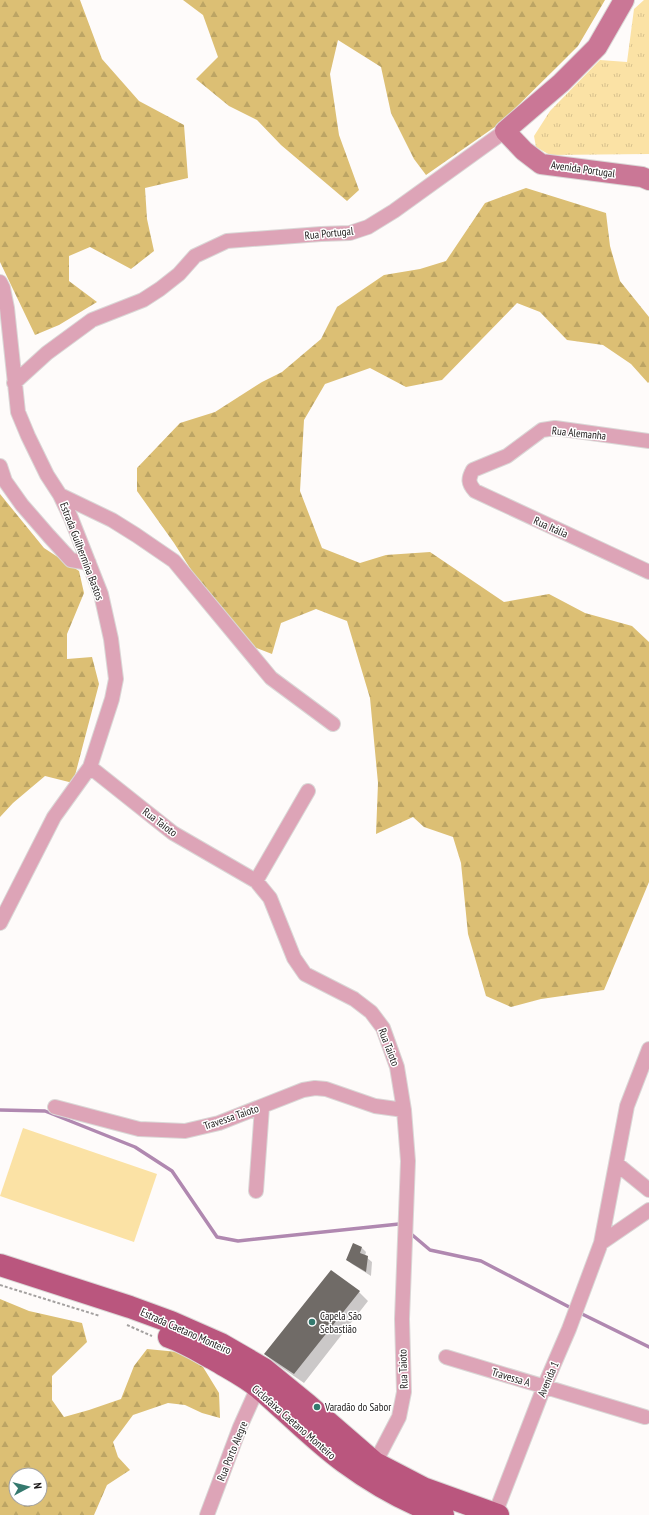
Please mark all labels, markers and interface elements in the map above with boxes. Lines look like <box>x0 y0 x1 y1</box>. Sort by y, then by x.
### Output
street label: Avenida Portugal <box>550 158 616 180</box>
street label: Rua Portugal <box>304 223 355 243</box>
street label: Rua Alemanha <box>551 423 607 443</box>
street label: Estrada Guilhermina Bastos <box>57 500 107 602</box>
street label: Rua Itália <box>532 513 570 541</box>
street label: Rua Taioto <box>140 804 180 840</box>
street label: Rua Taioto <box>375 1026 403 1068</box>
street label: Travessa Taioto <box>202 1101 261 1133</box>
street label: Estrada Caetano Monteiro <box>138 1305 234 1357</box>
place label: Capela São Sebastião <box>320 1309 362 1336</box>
marker: Capela São Sebastião <box>307 1317 317 1327</box>
street label: Rua Taioto <box>395 1349 411 1389</box>
street label: Avenida 1 <box>534 1359 562 1399</box>
street label: Travessa A <box>490 1365 533 1390</box>
street label: Ciclofaixa Caetano Monteiro <box>249 1382 339 1462</box>
place label: Varadão do Sabor <box>324 1400 391 1414</box>
marker: Varadão do Sabor <box>312 1402 322 1412</box>
street label: Rua Porto Alegre <box>214 1418 251 1483</box>
north arrow <box>8 1467 48 1507</box>
text: N <box>31 1482 45 1490</box>

